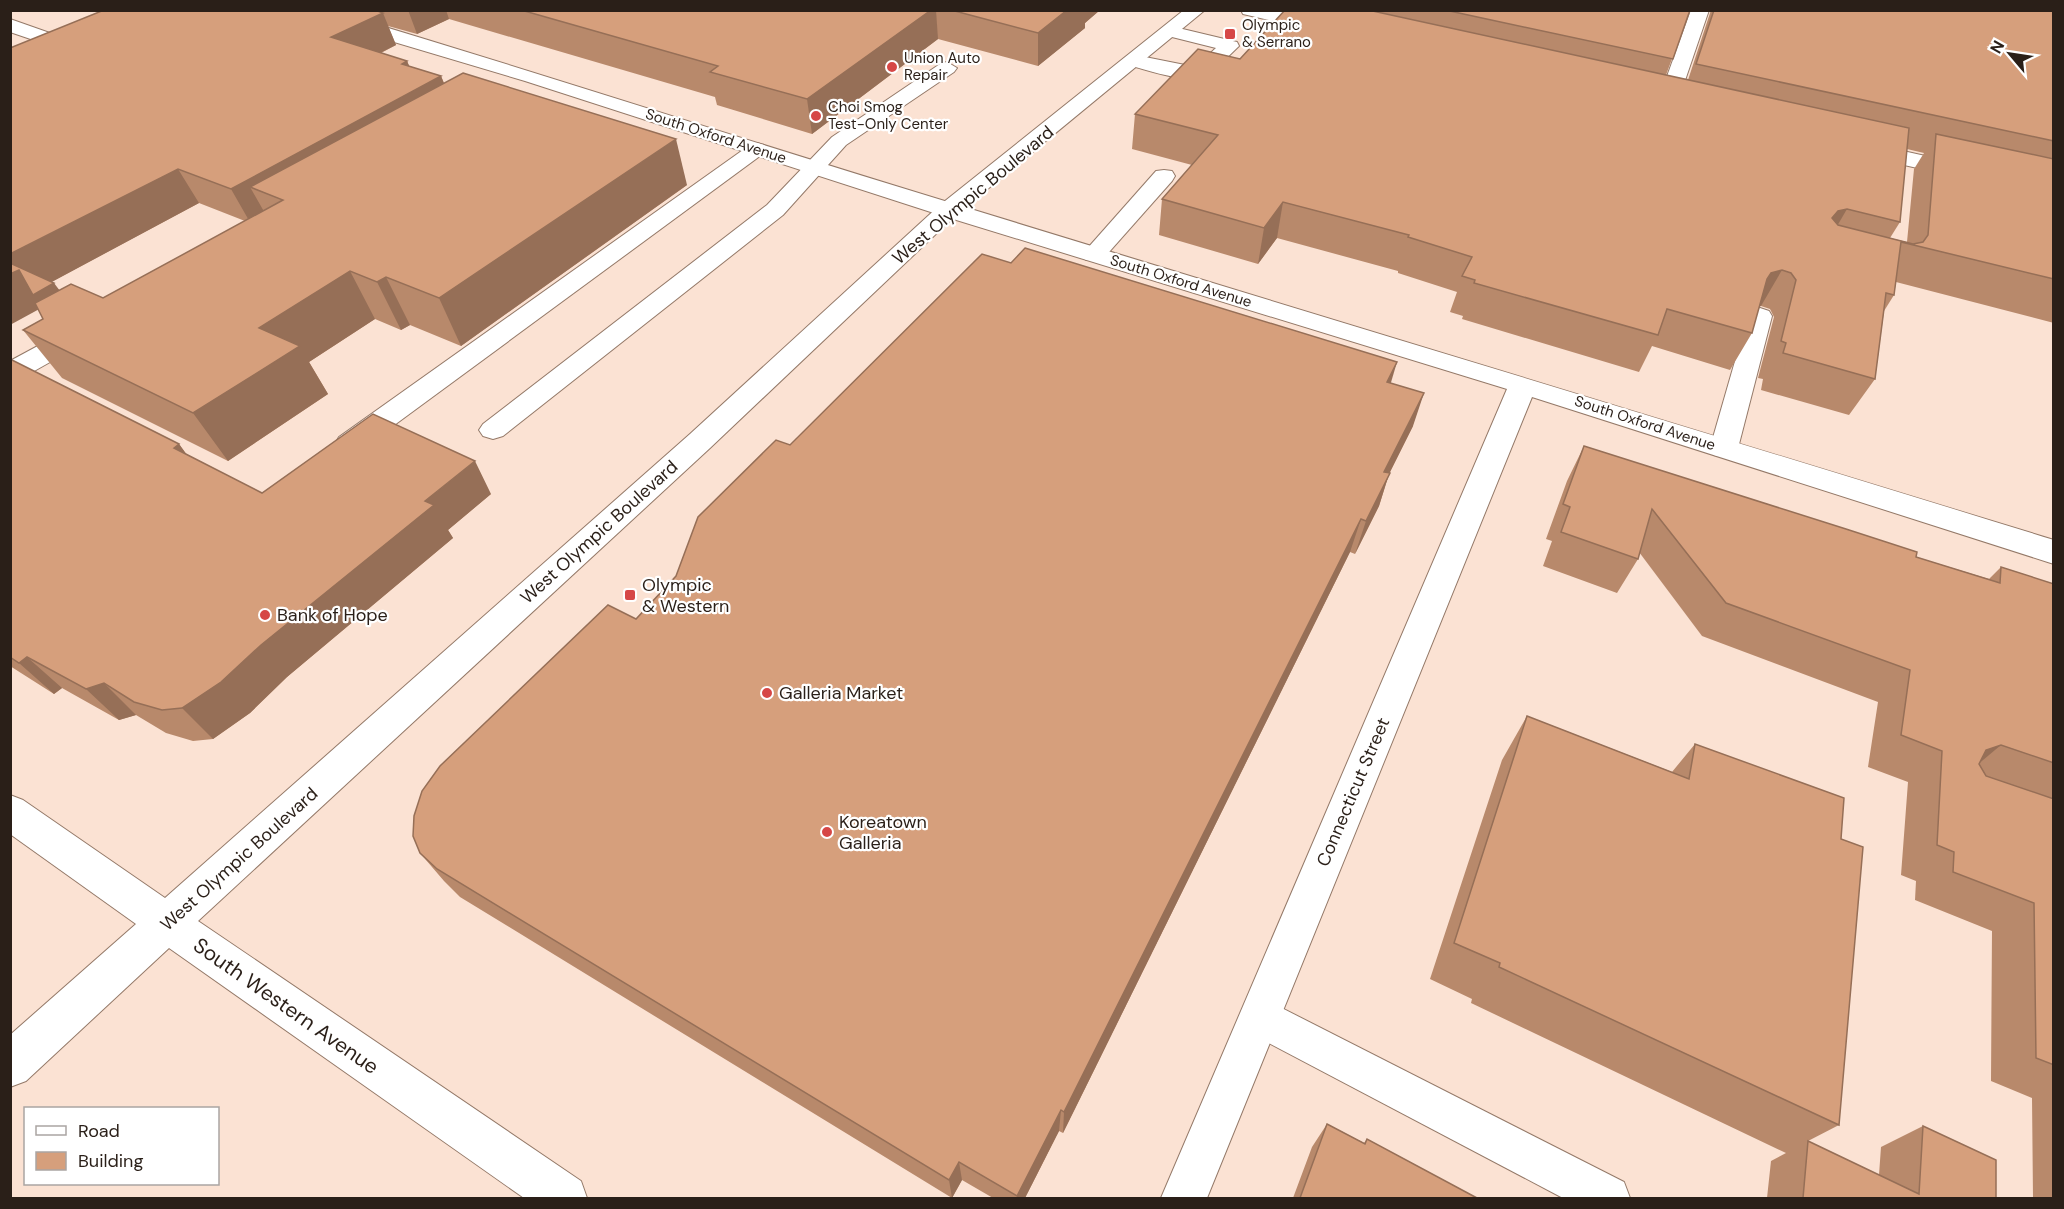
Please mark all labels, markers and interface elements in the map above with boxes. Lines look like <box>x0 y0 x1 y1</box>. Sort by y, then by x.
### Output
place label: Olympic & Serrano <box>1242 15 1311 52</box>
north arrow <box>1980 24 2040 84</box>
marker: Olympic & Serrano <box>1223 27 1237 41</box>
text: N <box>1985 37 2009 57</box>
place label: Union Auto Repair <box>904 48 981 85</box>
marker: Union Auto Repair <box>885 60 899 74</box>
place label: Choi Smog Test-Only Center <box>828 97 949 134</box>
street label: South Oxford Avenue <box>643 104 789 168</box>
marker: Choi Smog Test-Only Center <box>809 109 823 123</box>
street label: West Olympic Boulevard <box>887 120 1059 270</box>
street label: South Oxford Avenue <box>1108 250 1254 312</box>
street label: South Oxford Avenue <box>1572 391 1718 455</box>
street label: West Olympic Boulevard <box>515 455 683 609</box>
place label: Olympic & Western <box>642 573 729 618</box>
marker: Olympic & Western <box>623 588 637 602</box>
place label: Bank of Hope <box>277 603 388 627</box>
marker: Bank of Hope <box>258 608 272 622</box>
place label: Galleria Market <box>779 681 903 705</box>
marker: Galleria Market <box>760 686 774 700</box>
street label: Connecticut Street <box>1311 714 1395 870</box>
street label: West Olympic Boulevard <box>155 782 323 936</box>
place label: Koreatown Galleria <box>839 810 927 855</box>
marker: Koreatown Galleria <box>820 825 834 839</box>
street label: South Western Avenue <box>188 931 384 1081</box>
legend <box>24 1107 219 1185</box>
text: Road <box>78 1119 120 1143</box>
text: Building <box>78 1149 143 1173</box>

